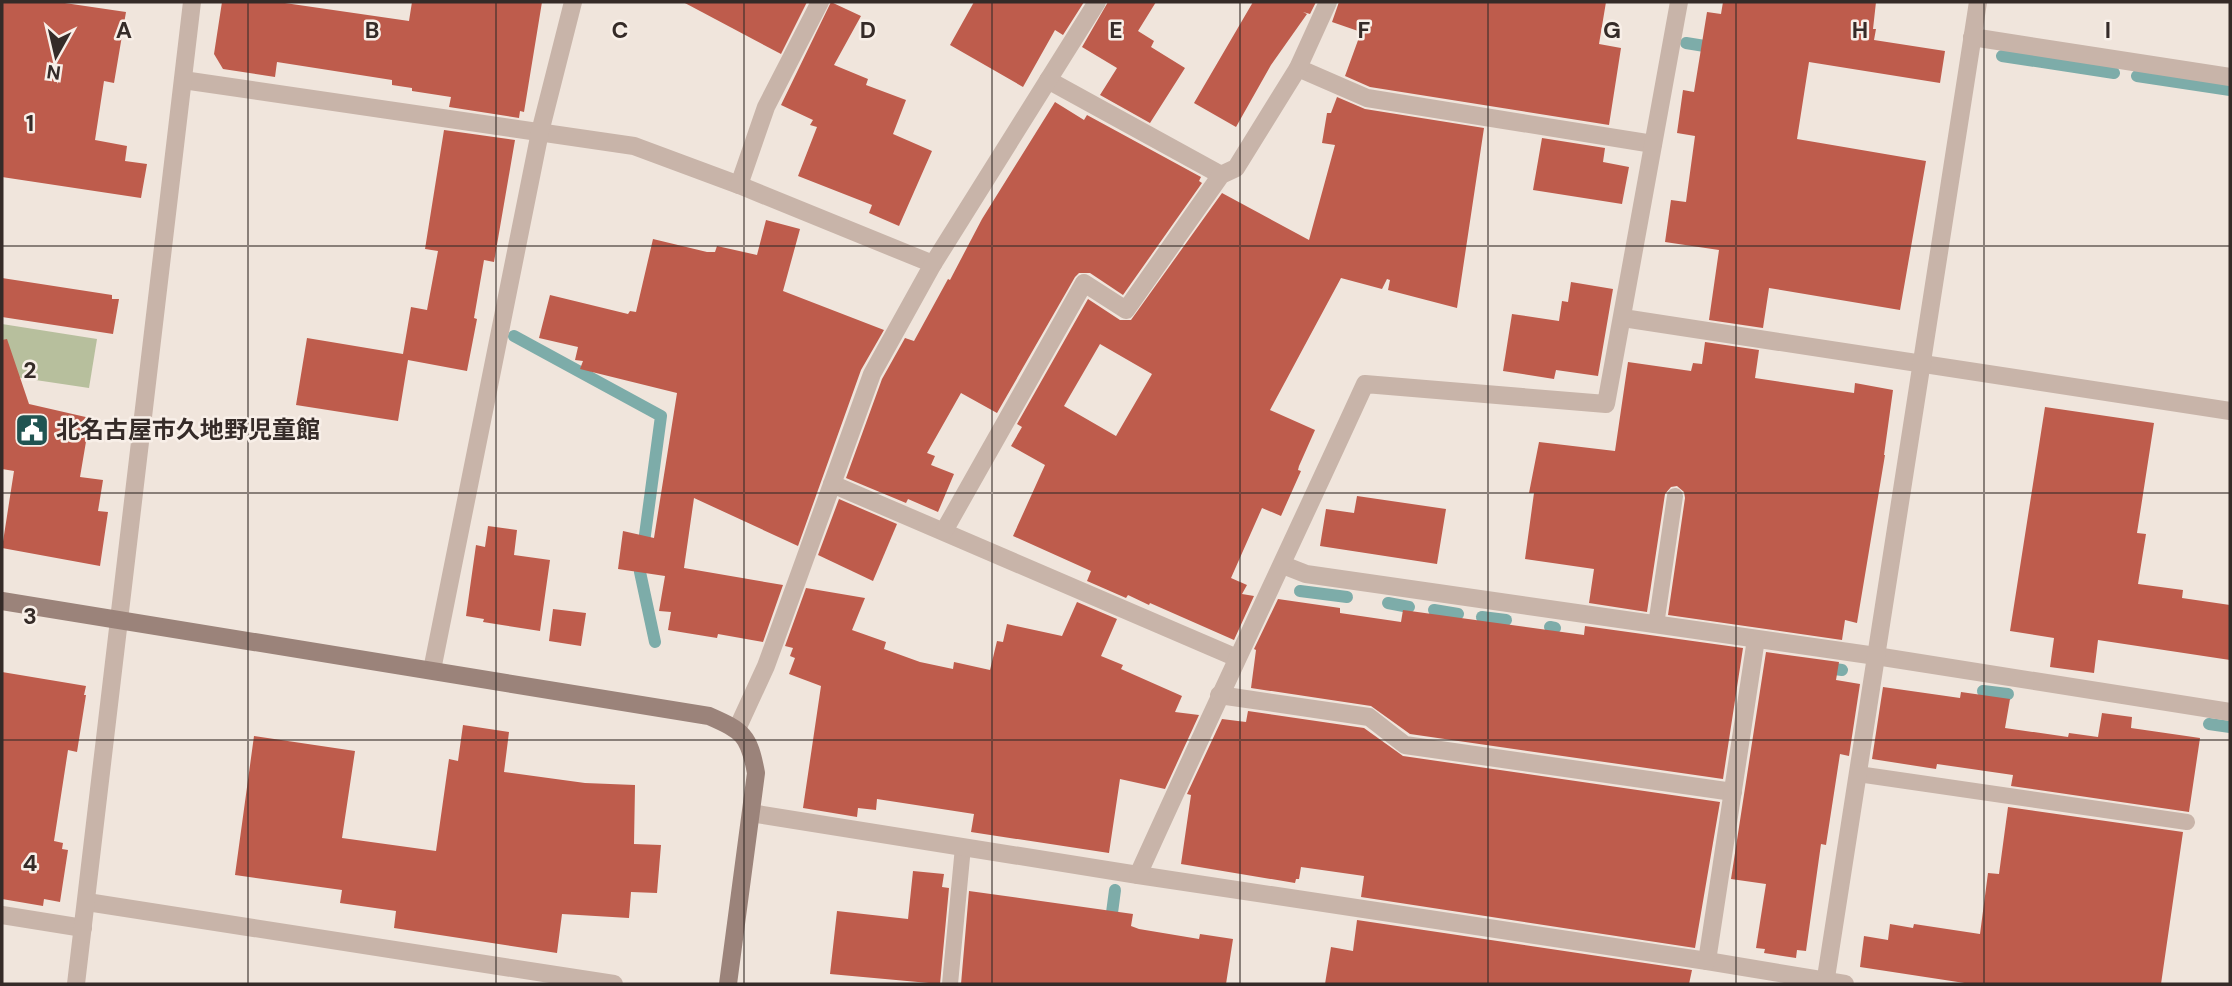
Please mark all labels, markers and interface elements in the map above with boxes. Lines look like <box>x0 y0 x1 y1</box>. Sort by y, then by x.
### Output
text: A <box>116 15 132 45</box>
text: B <box>365 15 379 45</box>
text: C <box>612 15 628 45</box>
text: D <box>860 15 876 45</box>
text: E <box>1109 15 1123 45</box>
text: F <box>1358 15 1371 45</box>
text: G <box>1603 15 1621 45</box>
text: H <box>1852 15 1868 45</box>
text: I <box>2105 15 2111 45</box>
north arrow <box>21 21 91 91</box>
text: N <box>45 59 62 86</box>
text: 1 <box>26 108 34 138</box>
text: 2 <box>23 355 37 385</box>
public building icon: 北名古屋市久地野児童館 <box>13 411 51 449</box>
place label: 北名古屋市久地野児童館 <box>56 414 320 445</box>
text: 3 <box>23 601 37 631</box>
text: 4 <box>23 848 38 878</box>

